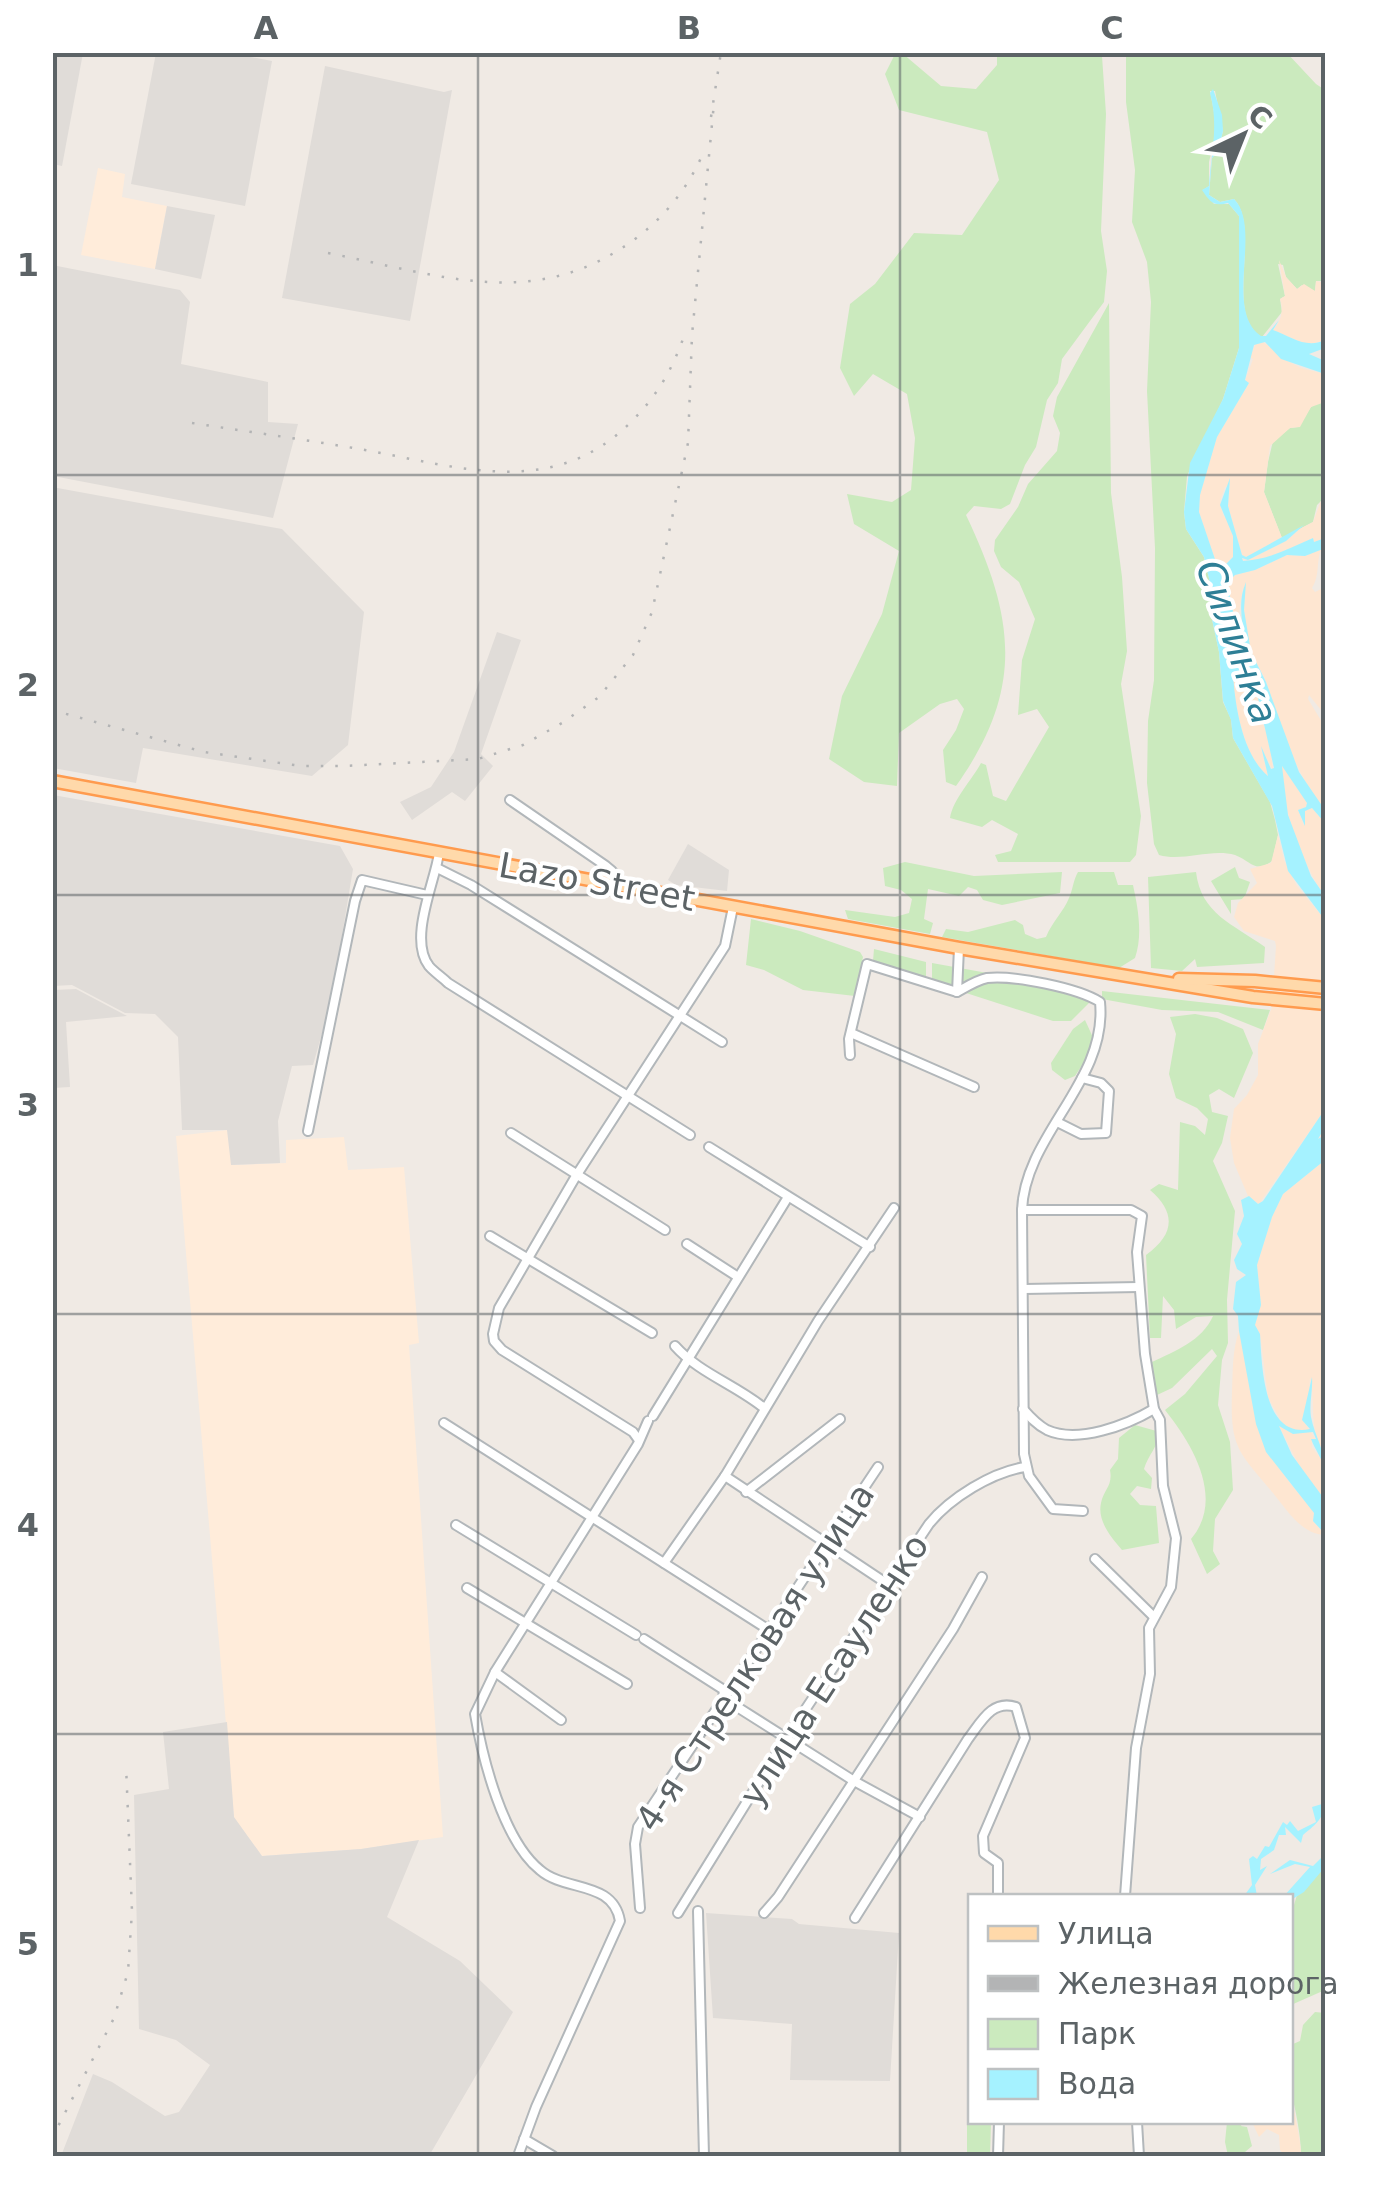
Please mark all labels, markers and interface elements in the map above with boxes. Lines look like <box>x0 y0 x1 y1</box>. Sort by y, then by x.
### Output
text: A <box>254 9 279 47</box>
text: B <box>677 9 701 47</box>
text: C <box>1100 9 1124 47</box>
north arrow <box>1193 85 1293 185</box>
text: С <box>1241 98 1278 136</box>
text: 1 <box>17 246 39 284</box>
water label: Силинка <box>1187 554 1287 730</box>
text: 2 <box>17 666 39 704</box>
street label: Lazo Street <box>496 845 698 919</box>
text: 3 <box>17 1086 39 1124</box>
street label: 4-я Стрелковая улица <box>628 1476 882 1838</box>
text: 4 <box>17 1506 39 1544</box>
street label: улица Есауленко <box>731 1527 937 1813</box>
legend <box>968 1894 1293 2124</box>
text: Улица <box>1058 1916 1154 1951</box>
text: 5 <box>17 1925 39 1963</box>
text: Железная дорога <box>1058 1966 1339 2001</box>
text: Парк <box>1058 2016 1136 2051</box>
text: Вода <box>1058 2066 1136 2101</box>

